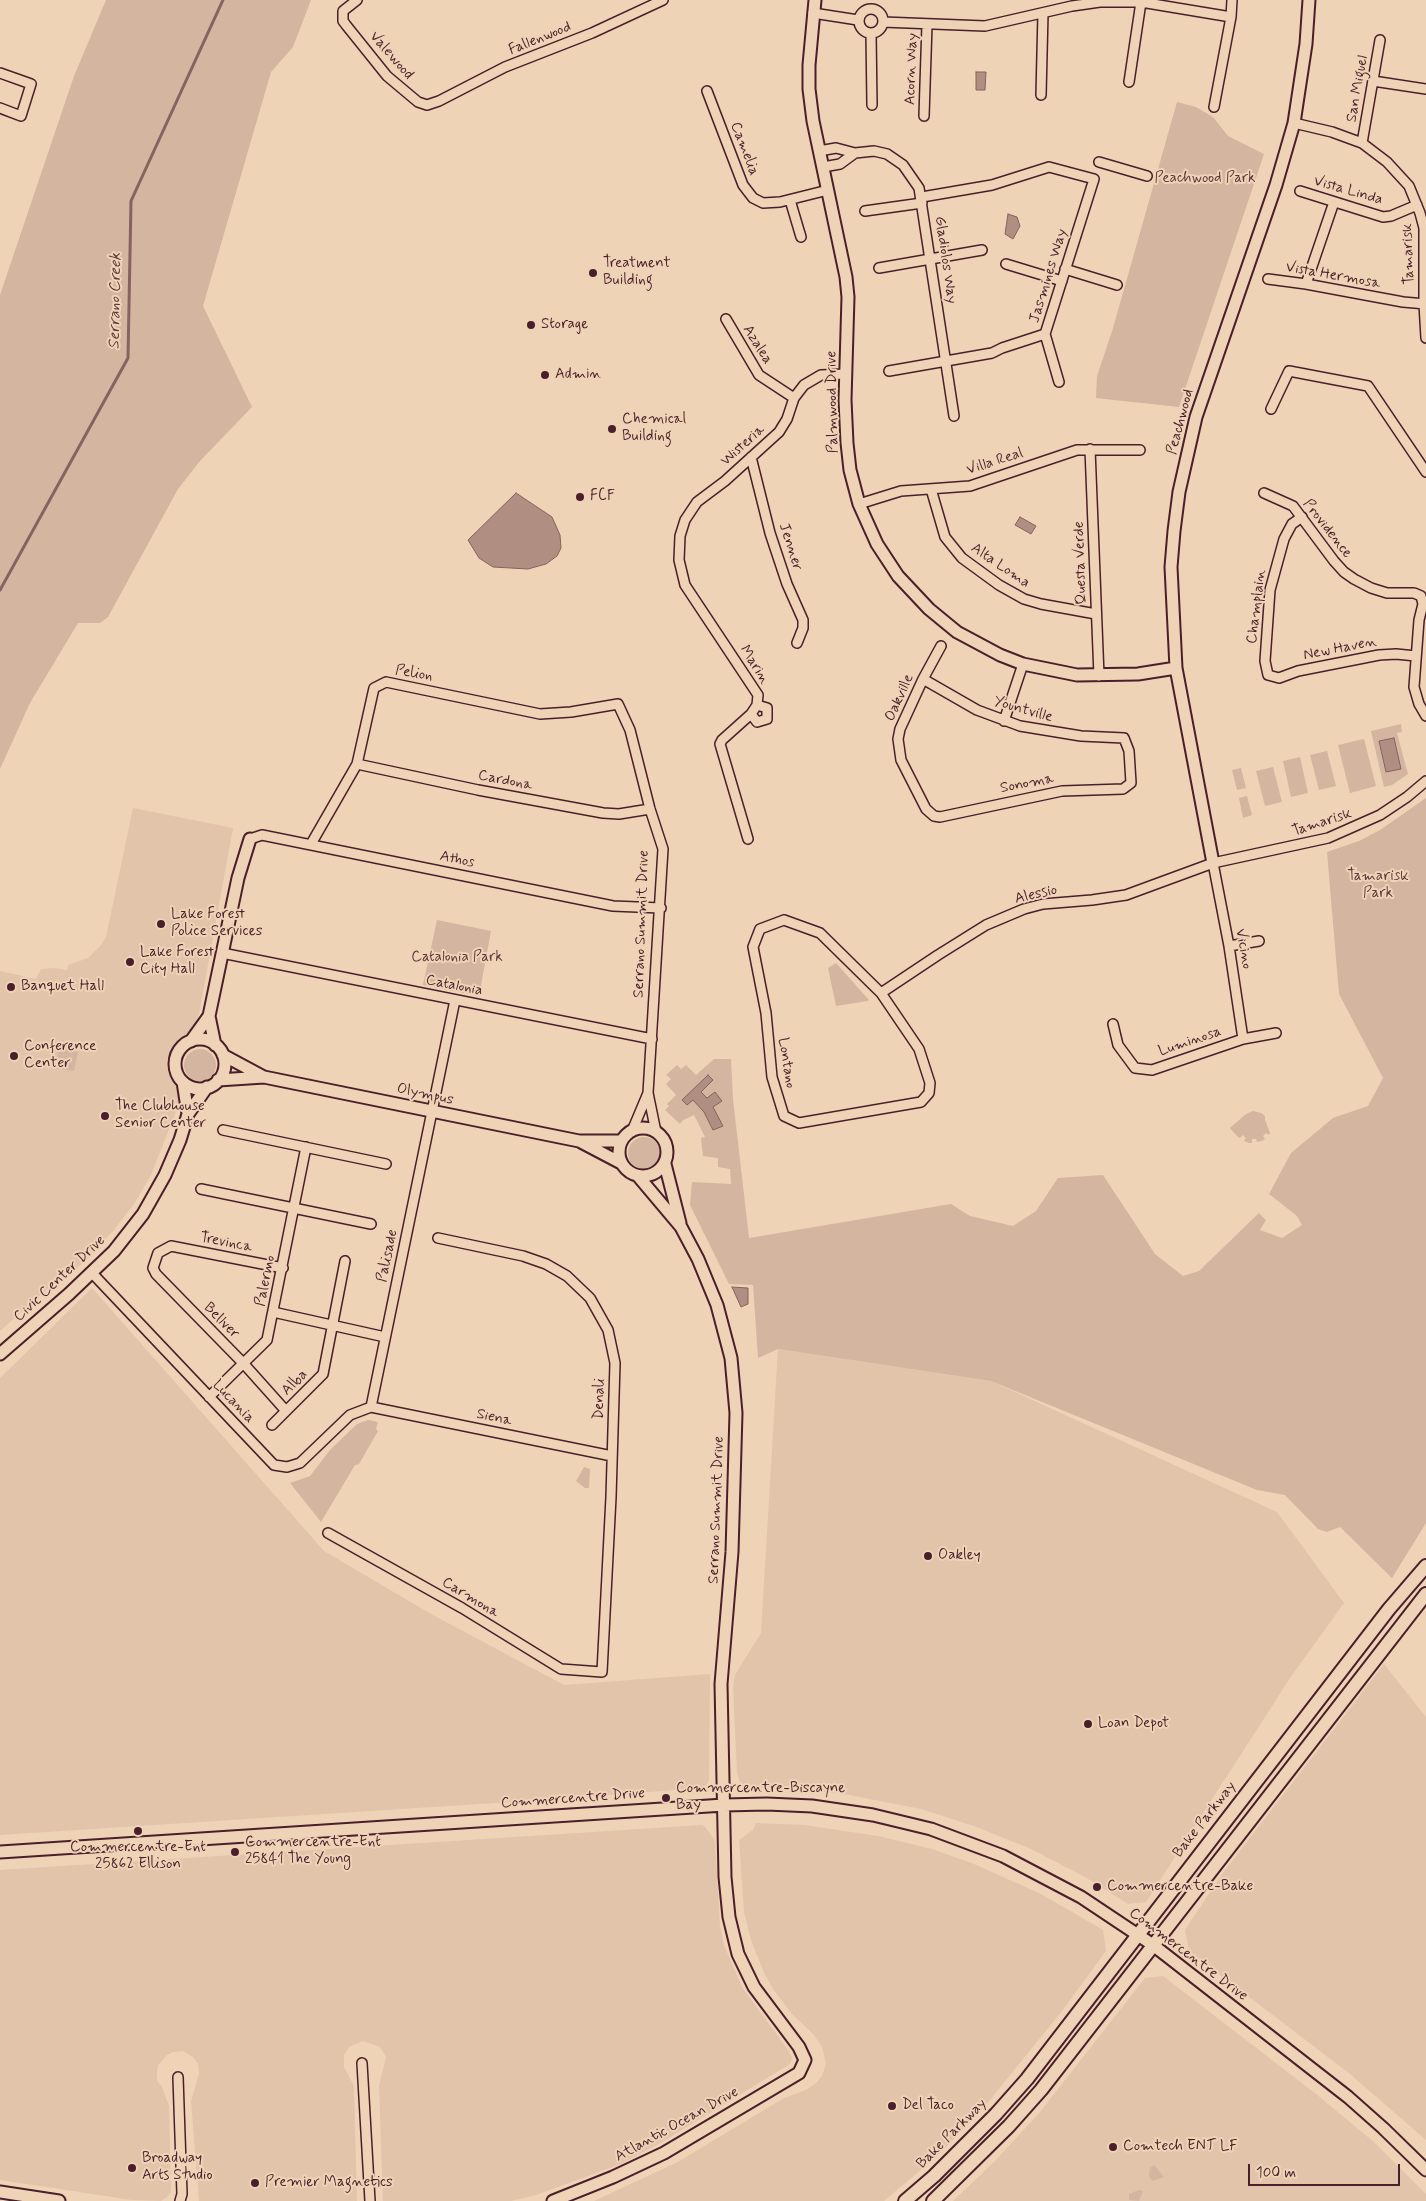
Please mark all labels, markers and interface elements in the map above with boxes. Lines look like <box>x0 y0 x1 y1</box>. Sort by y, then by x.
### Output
street label: Fallenwood <box>506 18 574 60</box>
street label: Valewood <box>365 28 417 84</box>
street label: Acorn Way <box>902 33 922 105</box>
street label: San Miguel <box>1343 54 1373 124</box>
street label: Camelia <box>726 120 762 178</box>
park label: Peachwood Park <box>1154 170 1256 188</box>
street label: Vista Linda <box>1311 173 1385 209</box>
street label: Gladiolos Way <box>930 215 960 305</box>
street label: Tamarisk <box>1399 223 1419 285</box>
street label: Jasmines Way <box>1026 227 1072 325</box>
water label: Serrano Creek <box>106 253 126 349</box>
place label: Treatment Building <box>603 255 671 290</box>
street label: Vista Hermosa <box>1284 259 1382 293</box>
marker: Treatment Building <box>587 267 599 279</box>
place label: Storage <box>541 316 588 334</box>
marker: Storage <box>525 319 537 331</box>
street label: Azalea <box>738 322 776 368</box>
street label: Palmwood Drive <box>823 351 843 453</box>
place label: Admin <box>555 366 601 384</box>
marker: Admin <box>539 369 551 381</box>
street label: Peachwood <box>1164 387 1198 457</box>
place label: Chemical Building <box>622 411 686 446</box>
street label: Wisteria <box>717 422 769 470</box>
marker: Chemical Building <box>606 423 618 435</box>
street label: Villa Real <box>965 444 1025 480</box>
place label: FCF <box>590 488 615 506</box>
marker: FCF <box>574 491 586 503</box>
street label: Providence <box>1298 496 1356 562</box>
street label: Jenner <box>774 521 806 573</box>
street label: Questa Verde <box>1071 521 1091 605</box>
street label: Alta Loma <box>967 540 1033 592</box>
street label: Champlain <box>1244 569 1270 645</box>
street label: New Haven <box>1302 633 1378 665</box>
street label: Marin <box>735 642 773 688</box>
street label: Pelion <box>394 662 434 686</box>
street label: Oakville <box>882 672 918 724</box>
street label: Yountville <box>991 693 1055 727</box>
street label: Cardona <box>476 767 534 795</box>
street label: Sonoma <box>999 770 1055 798</box>
street label: Tamarisk <box>1290 805 1354 841</box>
street label: Athos <box>438 848 476 872</box>
street label: Serrano Summit Drive <box>630 850 654 998</box>
park label: Tamarisk Park <box>1347 868 1409 903</box>
street label: Alessio <box>1013 881 1059 909</box>
place label: Lake Forest Police Services <box>171 906 262 941</box>
marker: Lake Forest Police Services <box>155 918 167 930</box>
street label: Vicino <box>1231 927 1255 971</box>
place label: Lake Forest City Hall <box>140 944 214 979</box>
park label: Catalonia Park <box>411 949 503 967</box>
marker: Lake Forest City Hall <box>124 956 136 968</box>
street label: Catalonia <box>424 972 484 1000</box>
place label: Banquet Hall <box>21 978 104 996</box>
marker: Banquet Hall <box>5 981 17 993</box>
street label: Luminosa <box>1156 1023 1224 1061</box>
street label: Lontano <box>773 1036 799 1090</box>
place label: Conference Center <box>24 1038 96 1073</box>
marker: Conference Center <box>8 1050 20 1062</box>
street label: Olympus <box>395 1080 455 1110</box>
place label: The Clubhouse Senior Center <box>115 1098 206 1133</box>
marker: The Clubhouse Senior Center <box>99 1110 111 1122</box>
street label: Palisade <box>374 1228 402 1284</box>
street label: Trevinca <box>198 1229 254 1257</box>
street label: Civic Center Drive <box>11 1232 109 1326</box>
street label: Palermo <box>252 1254 280 1308</box>
street label: Bellver <box>199 1299 243 1343</box>
street label: Alba <box>278 1366 312 1400</box>
street label: Lucania <box>208 1377 258 1427</box>
street label: Denali <box>590 1378 610 1420</box>
street label: Siena <box>475 1406 513 1430</box>
street label: Serrano Summit Drive <box>705 1436 729 1584</box>
place label: Oakley <box>938 1547 981 1565</box>
marker: Oakley <box>922 1550 934 1562</box>
street label: Carmona <box>438 1574 502 1622</box>
place label: Loan Depot <box>1098 1715 1169 1733</box>
marker: Loan Depot <box>1082 1718 1094 1730</box>
street label: Bake Parkway <box>1170 1778 1240 1862</box>
place label: Commercentre-Biscayne Bay <box>676 1780 845 1815</box>
street label: Commercentre Drive <box>500 1785 646 1813</box>
marker: Commercentre-Biscayne Bay <box>660 1792 672 1804</box>
marker: Commercentre-Ent 25862 Ellison <box>132 1825 144 1837</box>
place label: Commercentre-Ent 25841 The Young <box>245 1834 381 1869</box>
place label: Commercentre-Ent 25862 Ellison <box>70 1839 206 1874</box>
marker: Commercentre-Ent 25841 The Young <box>229 1846 241 1858</box>
place label: Commercentre-Bake <box>1107 1878 1253 1896</box>
marker: Commercentre-Bake <box>1091 1881 1103 1893</box>
street label: Commercentre Drive <box>1125 1904 1251 2006</box>
street label: Atlantic Ocean Drive <box>612 2084 742 2166</box>
street label: Bake Parkway <box>913 2095 991 2173</box>
place label: Del Taco <box>902 2097 954 2115</box>
marker: Del Taco <box>886 2100 898 2112</box>
place label: Comtech ENT LF <box>1123 2138 1238 2156</box>
marker: Comtech ENT LF <box>1107 2141 1119 2153</box>
place label: Broadway Arts Studio <box>142 2150 212 2185</box>
scale bar <box>1251 2154 1404 2186</box>
marker: Broadway Arts Studio <box>126 2162 138 2174</box>
text: 100 m <box>1256 2163 1296 2183</box>
place label: Premier Magnetics <box>265 2174 393 2192</box>
marker: Premier Magnetics <box>249 2177 261 2189</box>

